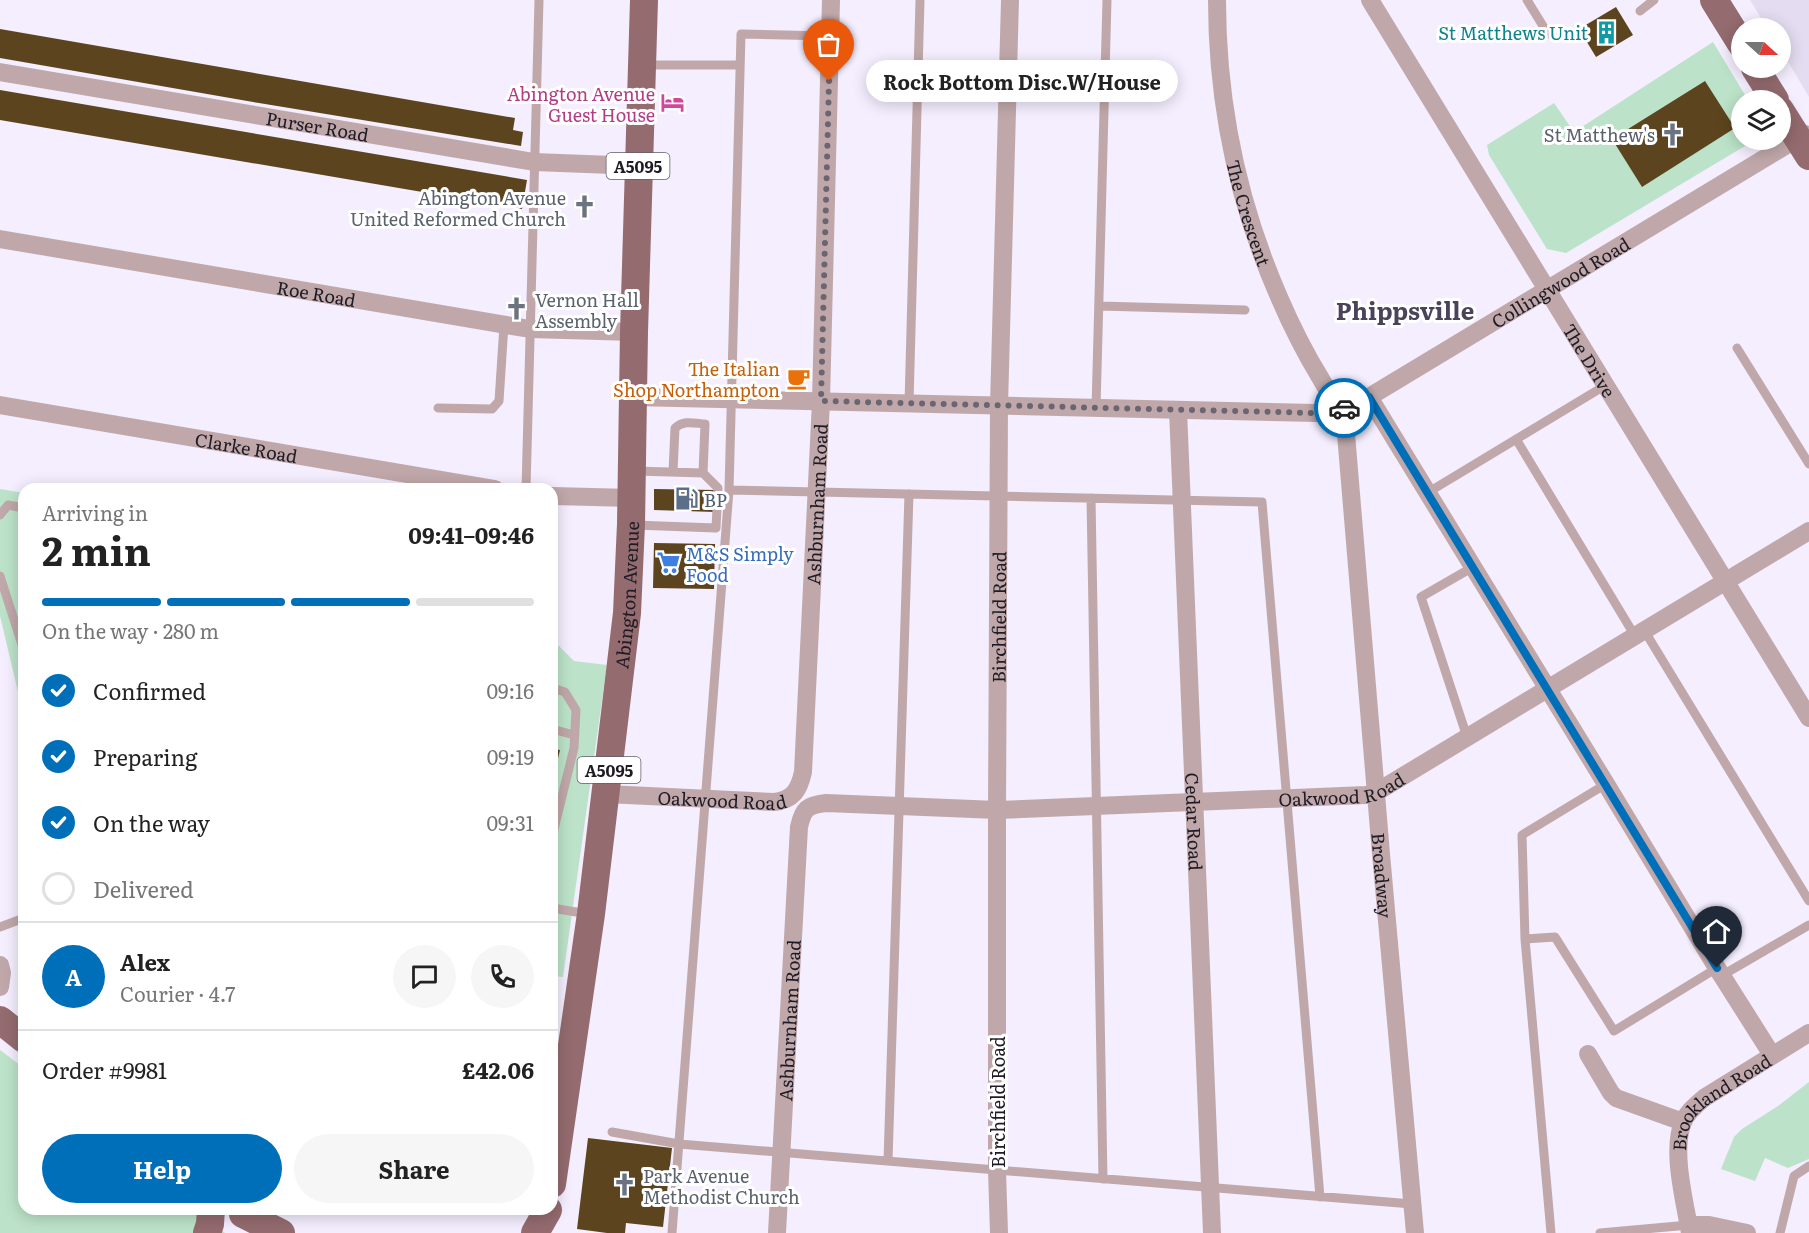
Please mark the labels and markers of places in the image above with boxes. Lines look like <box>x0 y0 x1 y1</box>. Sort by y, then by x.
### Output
pin <box>803 19 854 81</box>
place label: St Matthews Unit <box>1438 19 1589 46</box>
building icon: St Matthews Unit <box>1593 19 1619 45</box>
callout: Rock Bottom Disc.W/House <box>865 60 1177 102</box>
place label: Abington Avenue Guest House <box>507 80 655 128</box>
hotel icon: Abington Avenue Guest House <box>660 90 686 116</box>
place label: St Matthew's <box>1544 121 1655 148</box>
church icon: St Matthew's <box>1660 121 1686 147</box>
place label: Abington Avenue United Reformed Church <box>350 184 566 232</box>
church icon: Abington Avenue United Reformed Church <box>571 194 597 220</box>
place label: Vernon Hall Assembly <box>535 286 639 334</box>
church icon: Vernon Hall Assembly <box>504 296 530 322</box>
place label: The Italian Shop Northampton <box>613 355 780 403</box>
cafe icon: The Italian Shop Northampton <box>785 365 811 391</box>
fuel station icon: BP <box>673 486 699 512</box>
place label: BP <box>704 486 727 513</box>
place label: M&S Simply Food <box>686 540 794 588</box>
supermarket icon: M&S Simply Food <box>655 550 681 576</box>
pin <box>1691 906 1742 968</box>
place label: Park Avenue Methodist Church <box>643 1162 800 1210</box>
church icon: Park Avenue Methodist Church <box>612 1172 638 1198</box>

